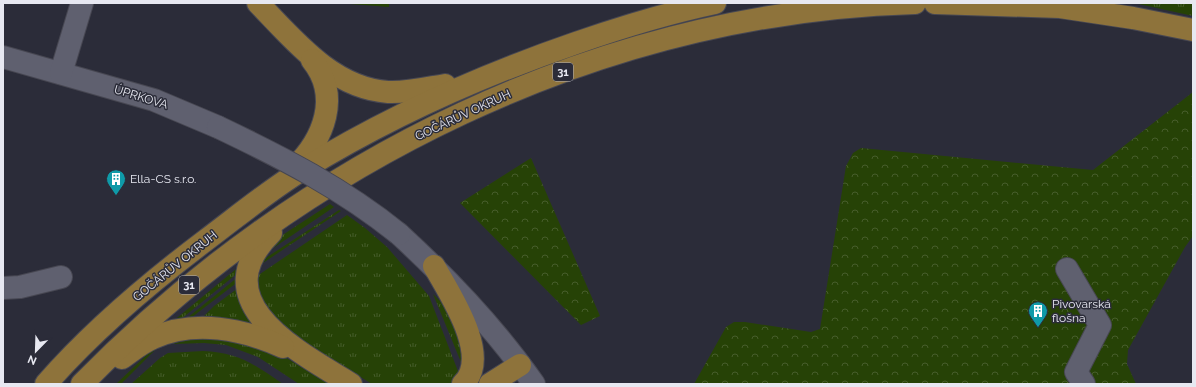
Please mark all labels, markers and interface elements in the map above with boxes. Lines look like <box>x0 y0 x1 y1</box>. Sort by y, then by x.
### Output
road number: 31 <box>553 63 573 81</box>
street label: ÚPRKOVA <box>112 82 170 112</box>
street label: GOČÁRŮV OKRUH <box>413 87 513 143</box>
building icon: Ella-CS s.r.o. <box>105 168 127 196</box>
place label: Ella-CS s.r.o. <box>130 172 196 186</box>
street label: GOČÁRŮV OKRUH <box>130 228 220 304</box>
road number: 31 <box>179 276 199 294</box>
place label: Pivovarská flošna <box>1052 297 1111 325</box>
building icon: Pivovarská flošna <box>1027 300 1049 328</box>
north arrow <box>16 331 56 371</box>
text: N <box>26 352 39 367</box>

